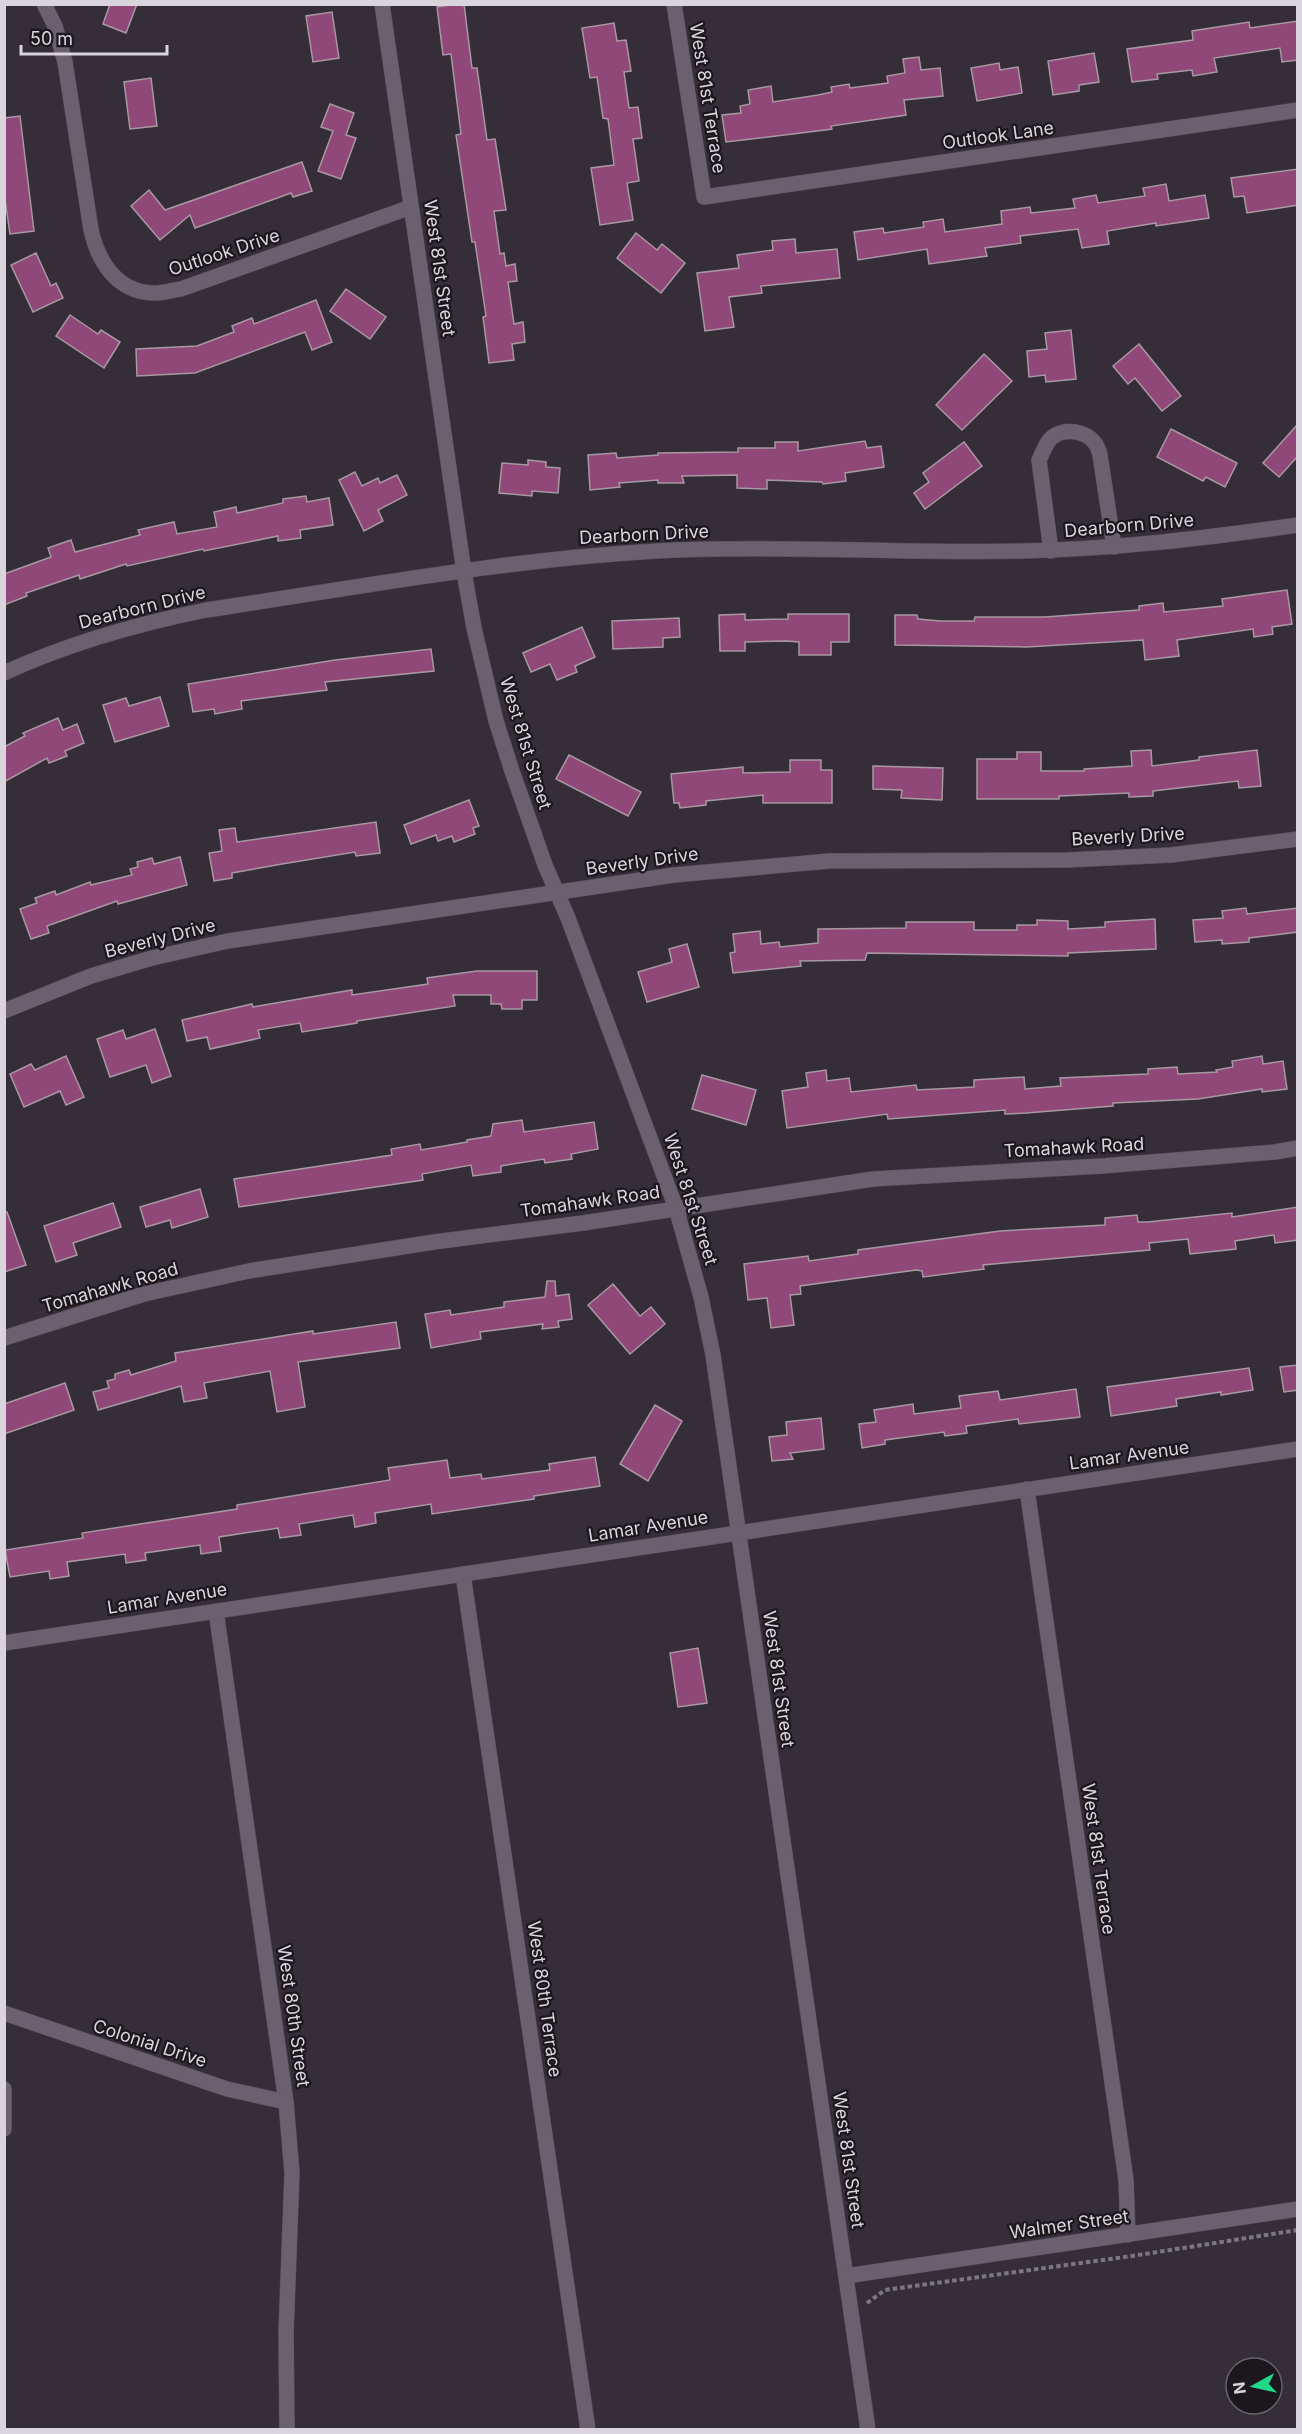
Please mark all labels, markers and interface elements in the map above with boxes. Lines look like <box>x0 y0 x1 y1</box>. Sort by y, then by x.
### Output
scale bar <box>21 18 166 56</box>
street label: West 81st Terrace <box>686 21 730 175</box>
text: 50 m <box>30 28 73 49</box>
street label: Outlook Lane <box>941 117 1055 153</box>
street label: West 81st Street <box>420 198 460 338</box>
street label: Outlook Drive <box>166 224 282 280</box>
street label: Dearborn Drive <box>1063 509 1195 541</box>
street label: Dearborn Drive <box>579 520 709 548</box>
street label: Dearborn Drive <box>76 581 208 633</box>
street label: West 81st Street <box>496 674 556 812</box>
street label: Beverly Drive <box>1071 823 1185 849</box>
street label: Beverly Drive <box>584 843 700 879</box>
street label: Beverly Drive <box>102 914 218 962</box>
street label: West 81st Street <box>660 1130 722 1268</box>
street label: Tomahawk Road <box>1003 1133 1145 1161</box>
street label: Tomahawk Road <box>519 1181 661 1221</box>
street label: Tomahawk Road <box>39 1258 181 1316</box>
street label: Lamar Avenue <box>1068 1436 1190 1474</box>
street label: Lamar Avenue <box>586 1506 710 1546</box>
street label: Lamar Avenue <box>105 1578 229 1618</box>
street label: West 81st Street <box>759 1609 799 1749</box>
street label: West 81st Terrace <box>1078 1782 1120 1936</box>
street label: West 80th Terrace <box>524 1920 566 2078</box>
street label: West 80th Street <box>274 1944 314 2088</box>
street label: Colonial Drive <box>91 2015 209 2071</box>
street label: West 81st Street <box>829 2090 869 2230</box>
street label: Walmer Street <box>1008 2205 1130 2243</box>
north arrow <box>1224 2356 1284 2416</box>
text: N <box>1228 2381 1250 2396</box>

